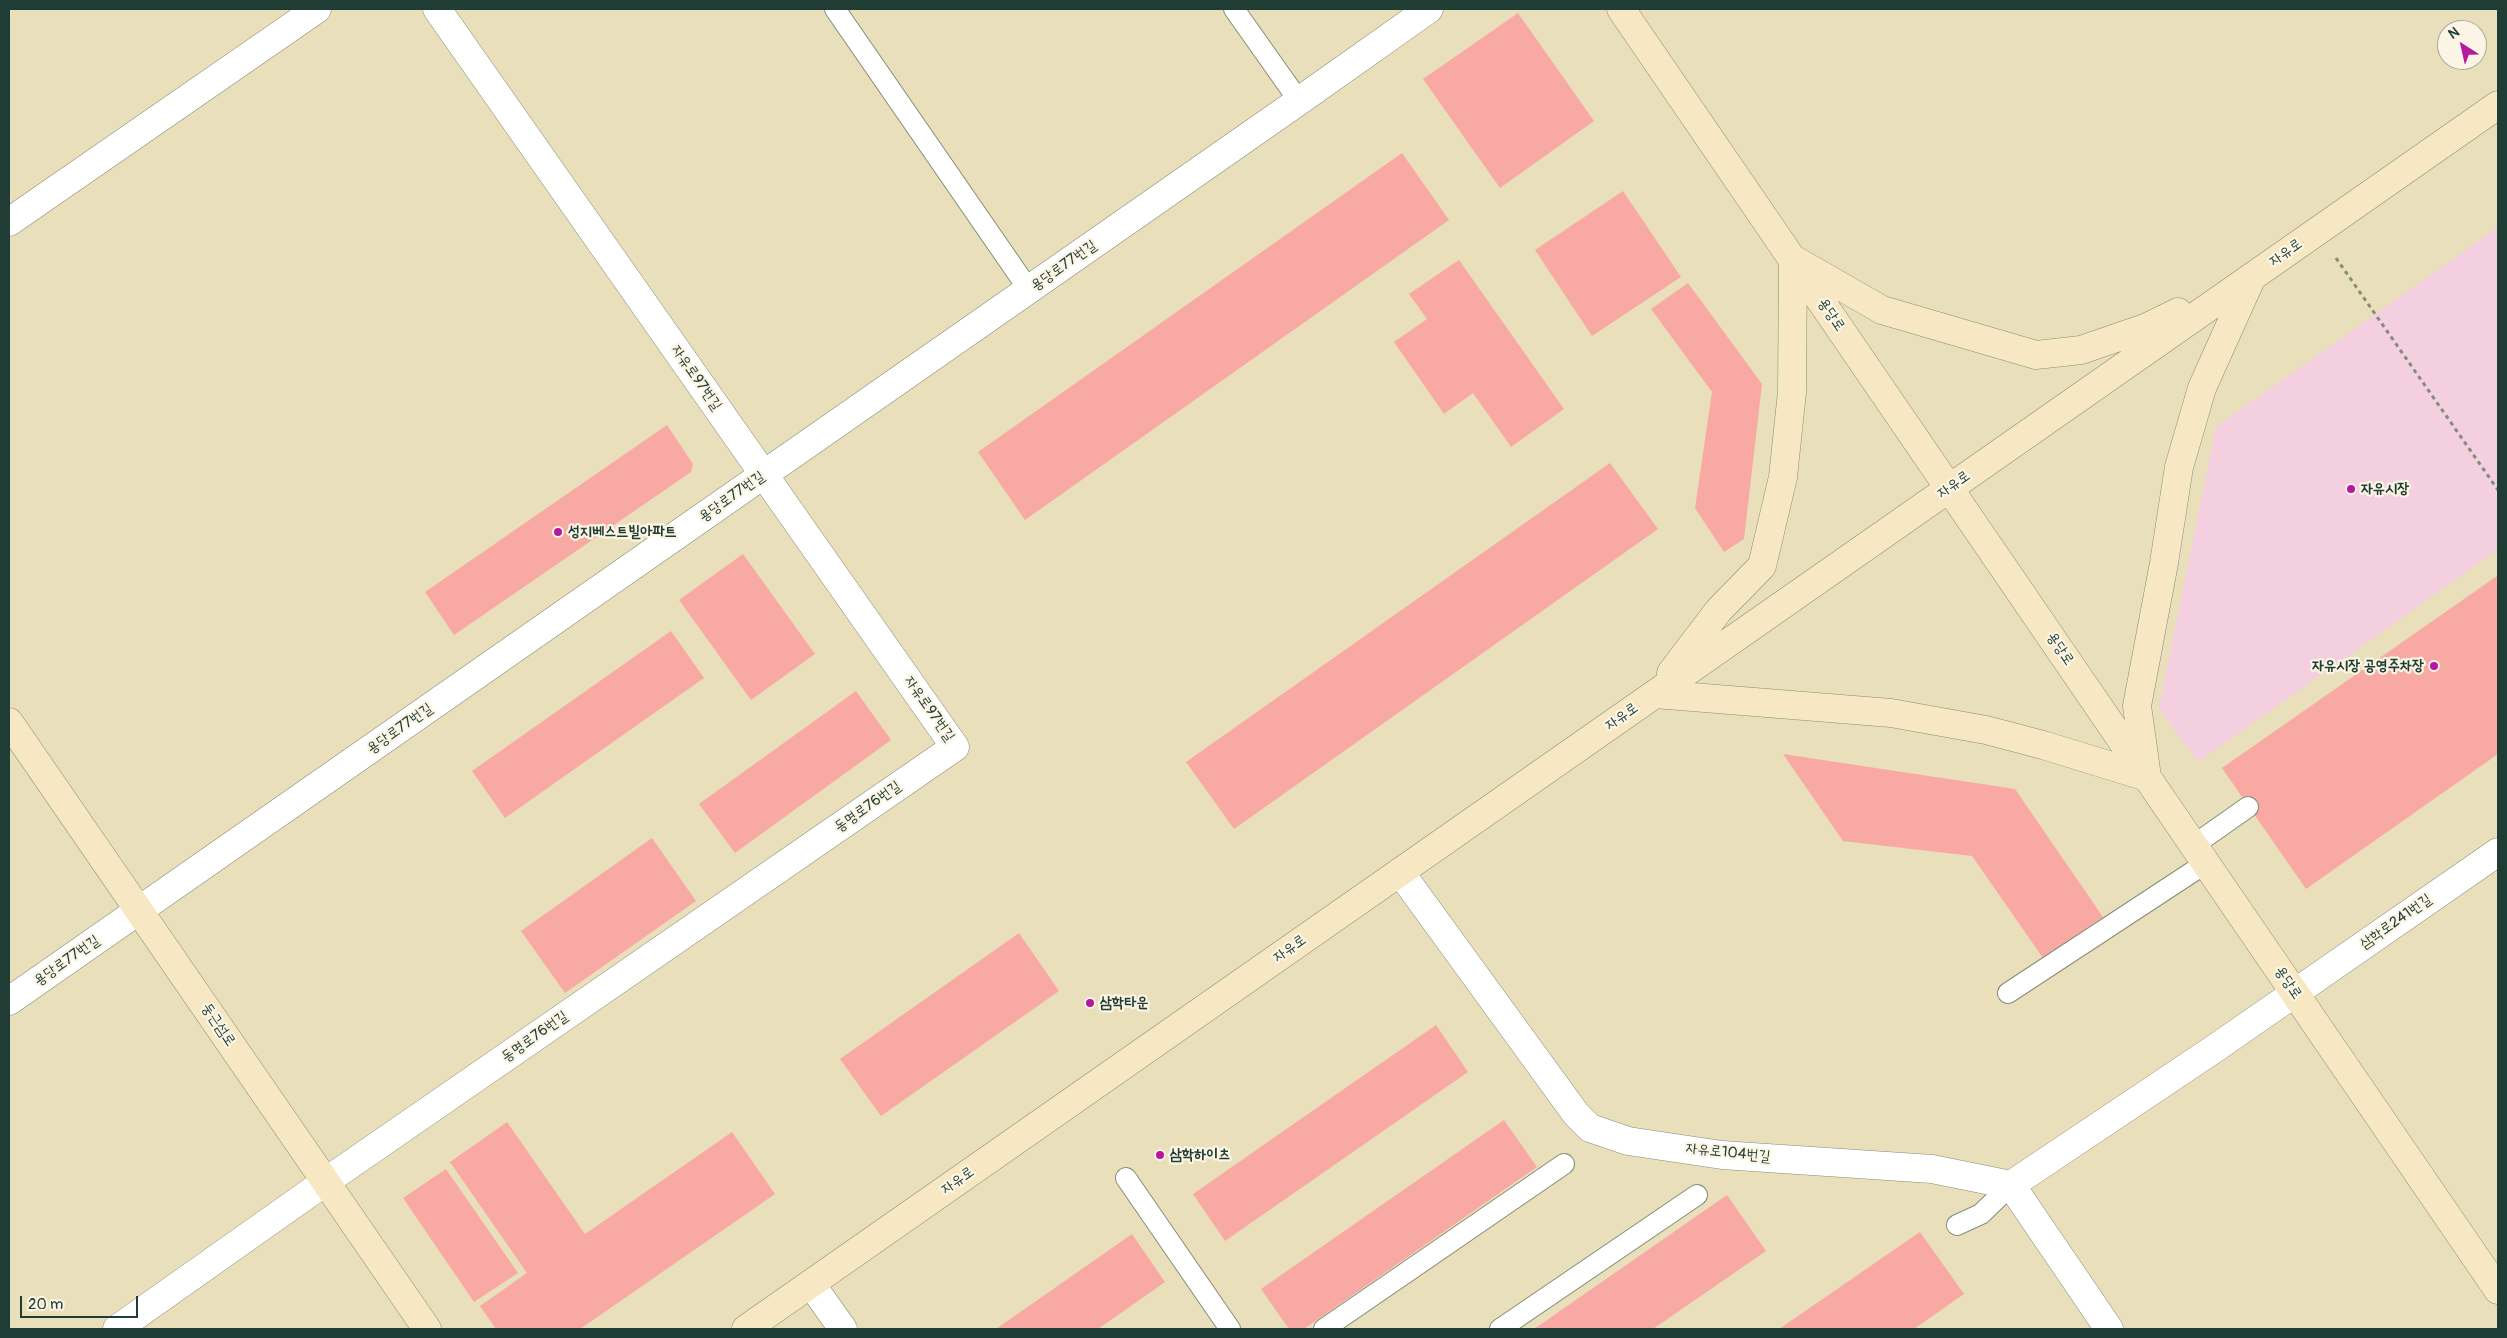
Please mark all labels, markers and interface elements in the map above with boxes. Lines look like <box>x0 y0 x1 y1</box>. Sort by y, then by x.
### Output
north arrow <box>2437 20 2487 70</box>
text: N <box>2445 23 2462 43</box>
street label: 자유로 <box>2266 235 2306 271</box>
street label: 용당로77번길 <box>1028 237 1100 295</box>
street label: 용당로 <box>1813 295 1849 335</box>
street label: 자유로97번길 <box>667 342 725 414</box>
street label: 자유로 <box>1934 467 1974 503</box>
street label: 용당로77번길 <box>696 468 768 526</box>
place label: 자유시장 <box>2361 480 2409 498</box>
marker: 자유시장 <box>2345 483 2357 495</box>
place label: 성지베스트빌아파트 <box>568 523 677 541</box>
marker: 성지베스트빌아파트 <box>552 526 564 538</box>
street label: 용당로 <box>2042 629 2078 669</box>
place label: 자유시장 공영주차장 <box>2312 657 2424 675</box>
marker: 자유시장 공영주차장 <box>2428 660 2440 672</box>
street label: 자유로97번길 <box>900 673 958 745</box>
street label: 자유로 <box>1602 699 1642 735</box>
street label: 용당로77번길 <box>364 700 436 758</box>
street label: 동명로76번길 <box>831 778 905 836</box>
street label: 삼학로241번길 <box>2357 891 2435 953</box>
street label: 자유로 <box>1270 931 1310 967</box>
street label: 용당로77번길 <box>31 932 103 990</box>
street label: 용당로 <box>2270 963 2306 1003</box>
place label: 삼학타운 <box>1100 994 1148 1012</box>
marker: 삼학타운 <box>1084 997 1096 1009</box>
street label: 둥근섬로 <box>197 1000 239 1050</box>
street label: 동명로76번길 <box>498 1008 572 1066</box>
street label: 자유로104번길 <box>1685 1140 1771 1166</box>
place label: 삼학하이츠 <box>1170 1146 1230 1164</box>
marker: 삼학하이츠 <box>1154 1149 1166 1161</box>
street label: 자유로 <box>938 1163 978 1199</box>
scale bar <box>22 1286 140 1318</box>
text: 20 m <box>28 1295 63 1314</box>

